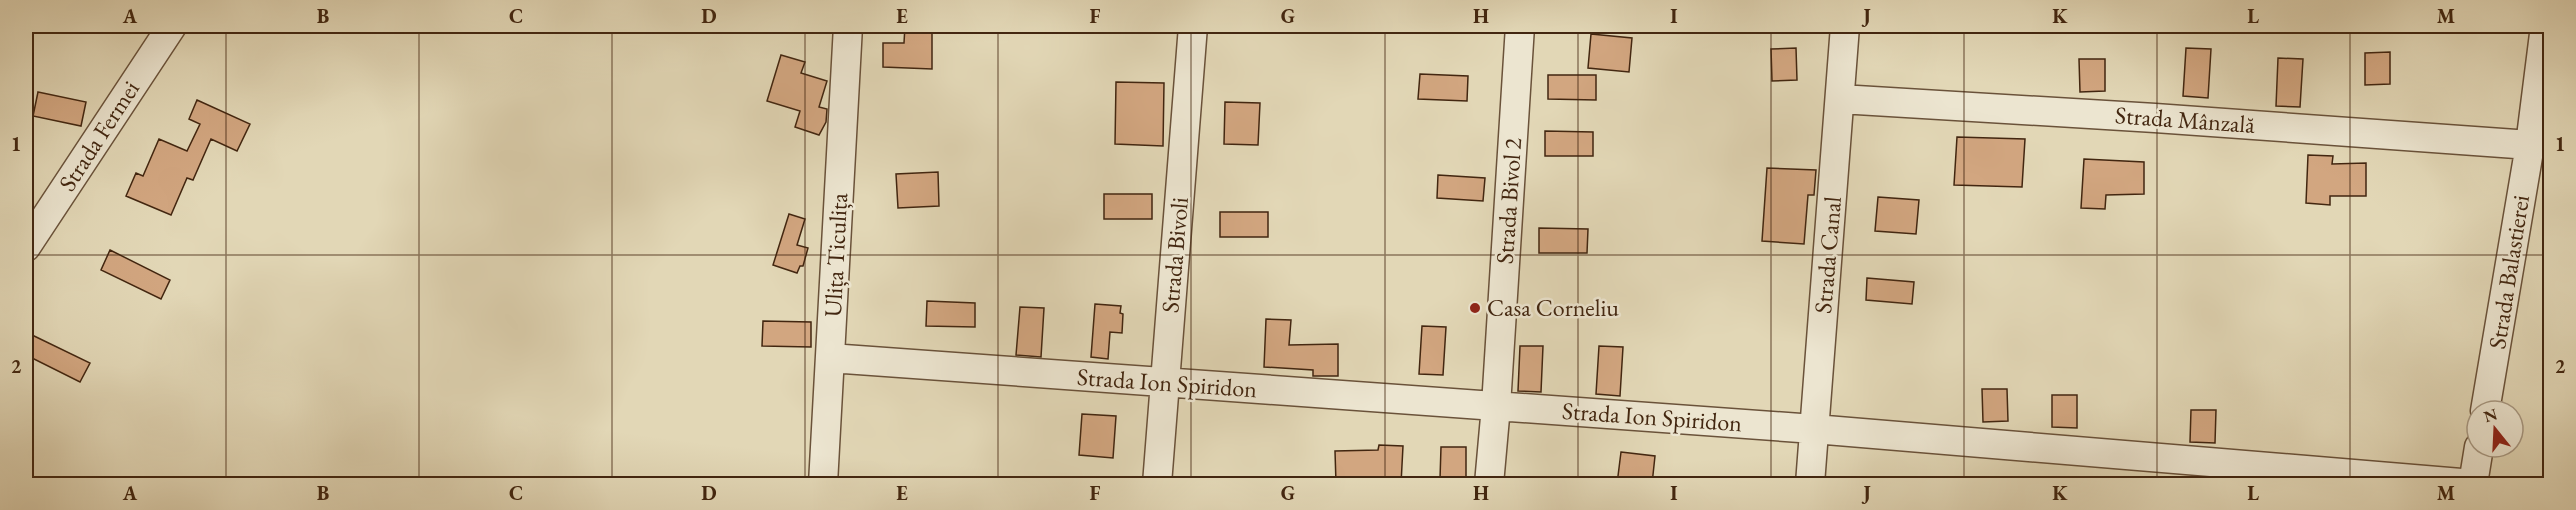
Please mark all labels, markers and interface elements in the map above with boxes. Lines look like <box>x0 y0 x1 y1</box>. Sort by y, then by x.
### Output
text: A <box>122 3 138 29</box>
text: B <box>317 3 329 29</box>
text: C <box>509 3 523 29</box>
text: D <box>701 3 717 29</box>
text: E <box>896 3 908 29</box>
text: F <box>1090 3 1101 29</box>
text: G <box>1281 3 1295 29</box>
text: H <box>1473 3 1489 29</box>
text: I <box>1670 3 1678 29</box>
text: J <box>1861 3 1871 29</box>
text: K <box>2052 3 2068 29</box>
text: L <box>2247 3 2259 29</box>
text: M <box>2437 3 2455 29</box>
street label: Strada Fermei <box>51 74 146 197</box>
street label: Strada Mânzală <box>2114 99 2256 140</box>
text: 1 <box>11 131 21 157</box>
text: 1 <box>2555 131 2565 157</box>
street label: Strada Bivol 2 <box>1489 136 1528 265</box>
street label: Ulița Ticulița <box>817 192 854 318</box>
street label: Strada Balastierei <box>2481 193 2536 351</box>
street label: Strada Canal <box>1807 195 1848 315</box>
street label: Strada Bivoli <box>1154 196 1195 314</box>
place label: Casa Corneliu <box>1487 292 1619 323</box>
marker: Casa Corneliu <box>1468 301 1482 315</box>
text: 2 <box>11 353 22 379</box>
text: 2 <box>2555 353 2566 379</box>
street label: Strada Ion Spiridon <box>1076 361 1258 404</box>
street label: Strada Ion Spiridon <box>1561 395 1743 438</box>
north arrow <box>2465 399 2525 459</box>
text: N <box>2481 403 2500 427</box>
text: A <box>122 480 138 506</box>
text: B <box>317 480 329 506</box>
text: C <box>509 480 523 506</box>
text: D <box>701 480 717 506</box>
text: E <box>896 480 908 506</box>
text: F <box>1090 480 1101 506</box>
text: G <box>1281 480 1295 506</box>
text: H <box>1473 480 1489 506</box>
text: I <box>1670 480 1678 506</box>
text: J <box>1861 480 1871 506</box>
text: K <box>2052 480 2068 506</box>
text: L <box>2247 480 2259 506</box>
text: M <box>2437 480 2455 506</box>

